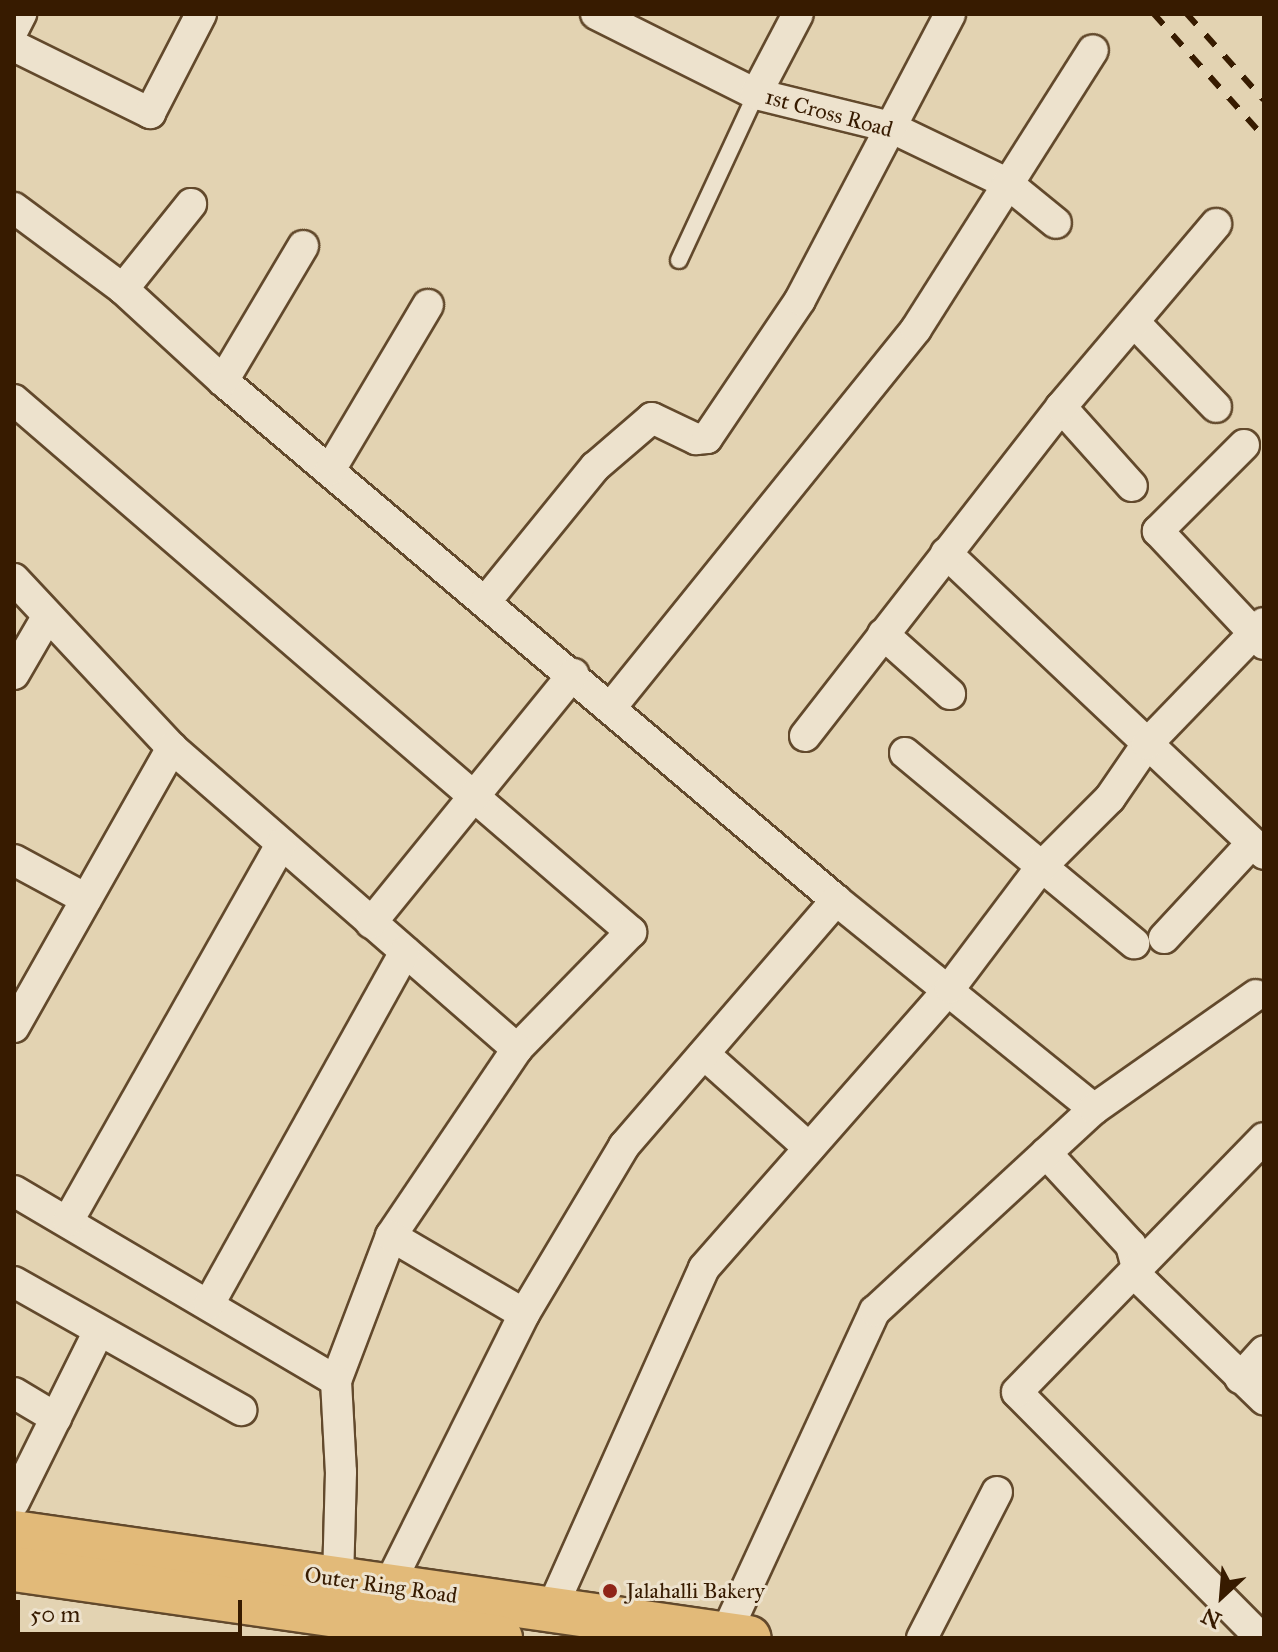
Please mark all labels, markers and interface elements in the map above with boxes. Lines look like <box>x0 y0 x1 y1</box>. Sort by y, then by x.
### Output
street label: 1st Cross Road <box>762 83 896 143</box>
north arrow <box>1182 1556 1262 1636</box>
street label: Outer Ring Road <box>303 1561 459 1609</box>
place label: Jalahalli Bakery <box>626 1578 765 1604</box>
marker: Jalahalli Bakery <box>601 1582 619 1600</box>
scale bar <box>20 1584 246 1634</box>
text: 50 m <box>30 1599 80 1629</box>
text: N <box>1197 1602 1226 1634</box>

